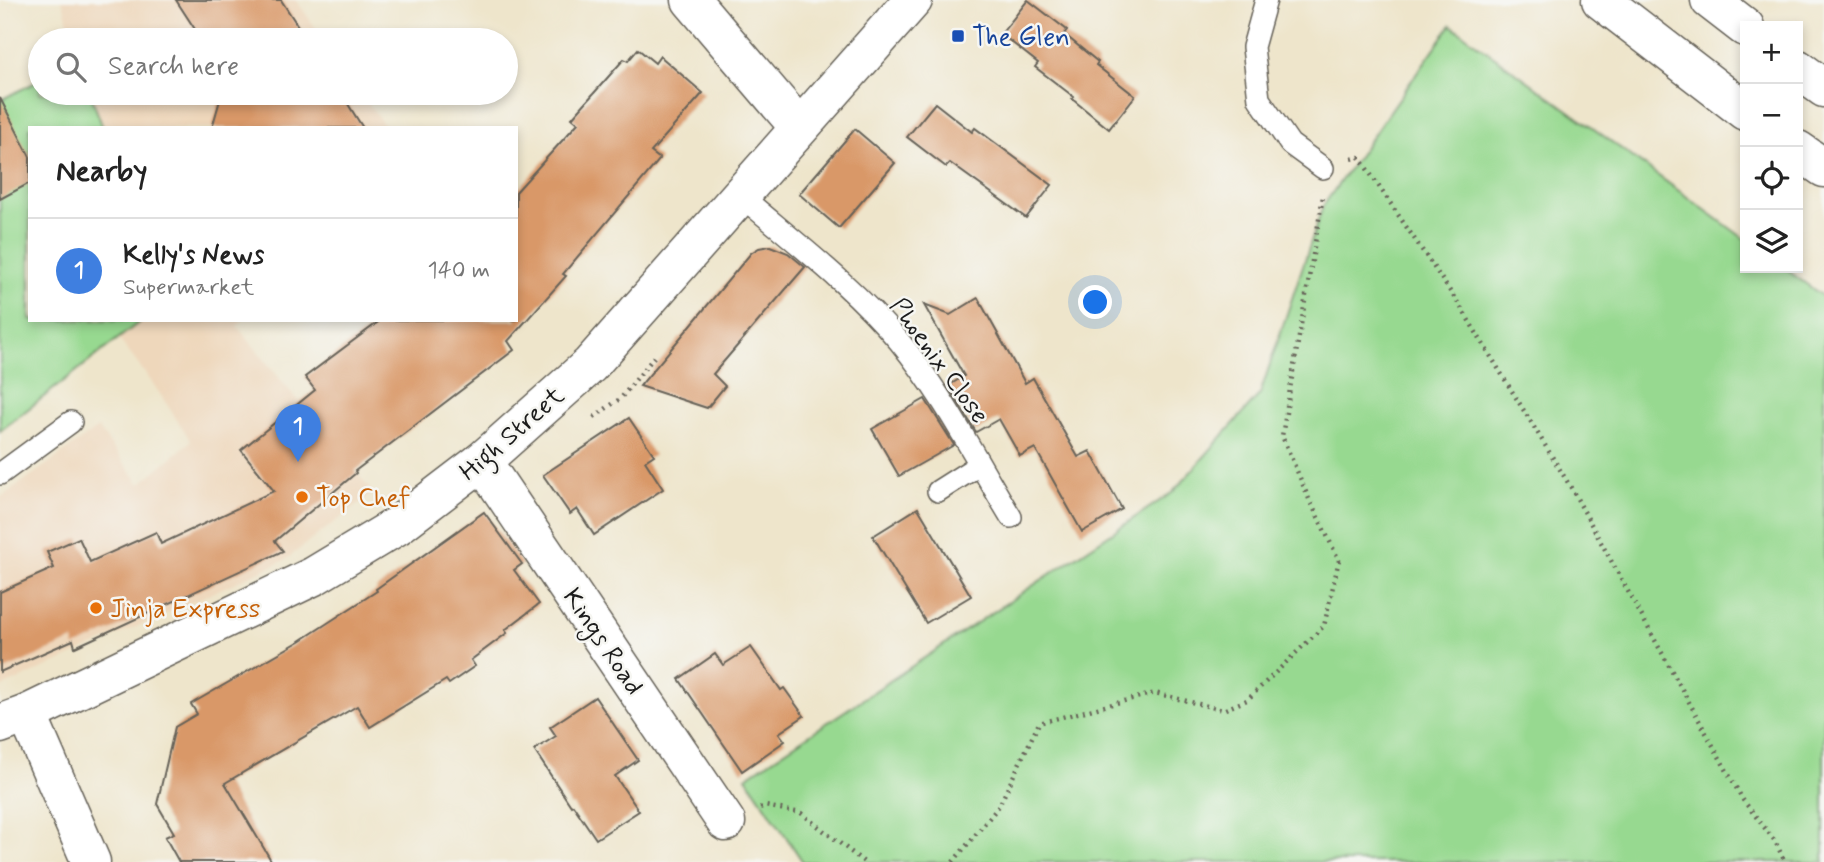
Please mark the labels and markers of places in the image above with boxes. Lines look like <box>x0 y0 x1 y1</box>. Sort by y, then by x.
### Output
place label: The Glen <box>972 21 1070 55</box>
marker: The Glen <box>950 28 966 44</box>
pin: 1 <box>275 404 321 462</box>
place label: Top Chef <box>316 482 411 516</box>
marker: Top Chef <box>294 489 310 505</box>
place label: Jinja Express <box>110 593 260 627</box>
marker: Jinja Express <box>88 600 104 616</box>

